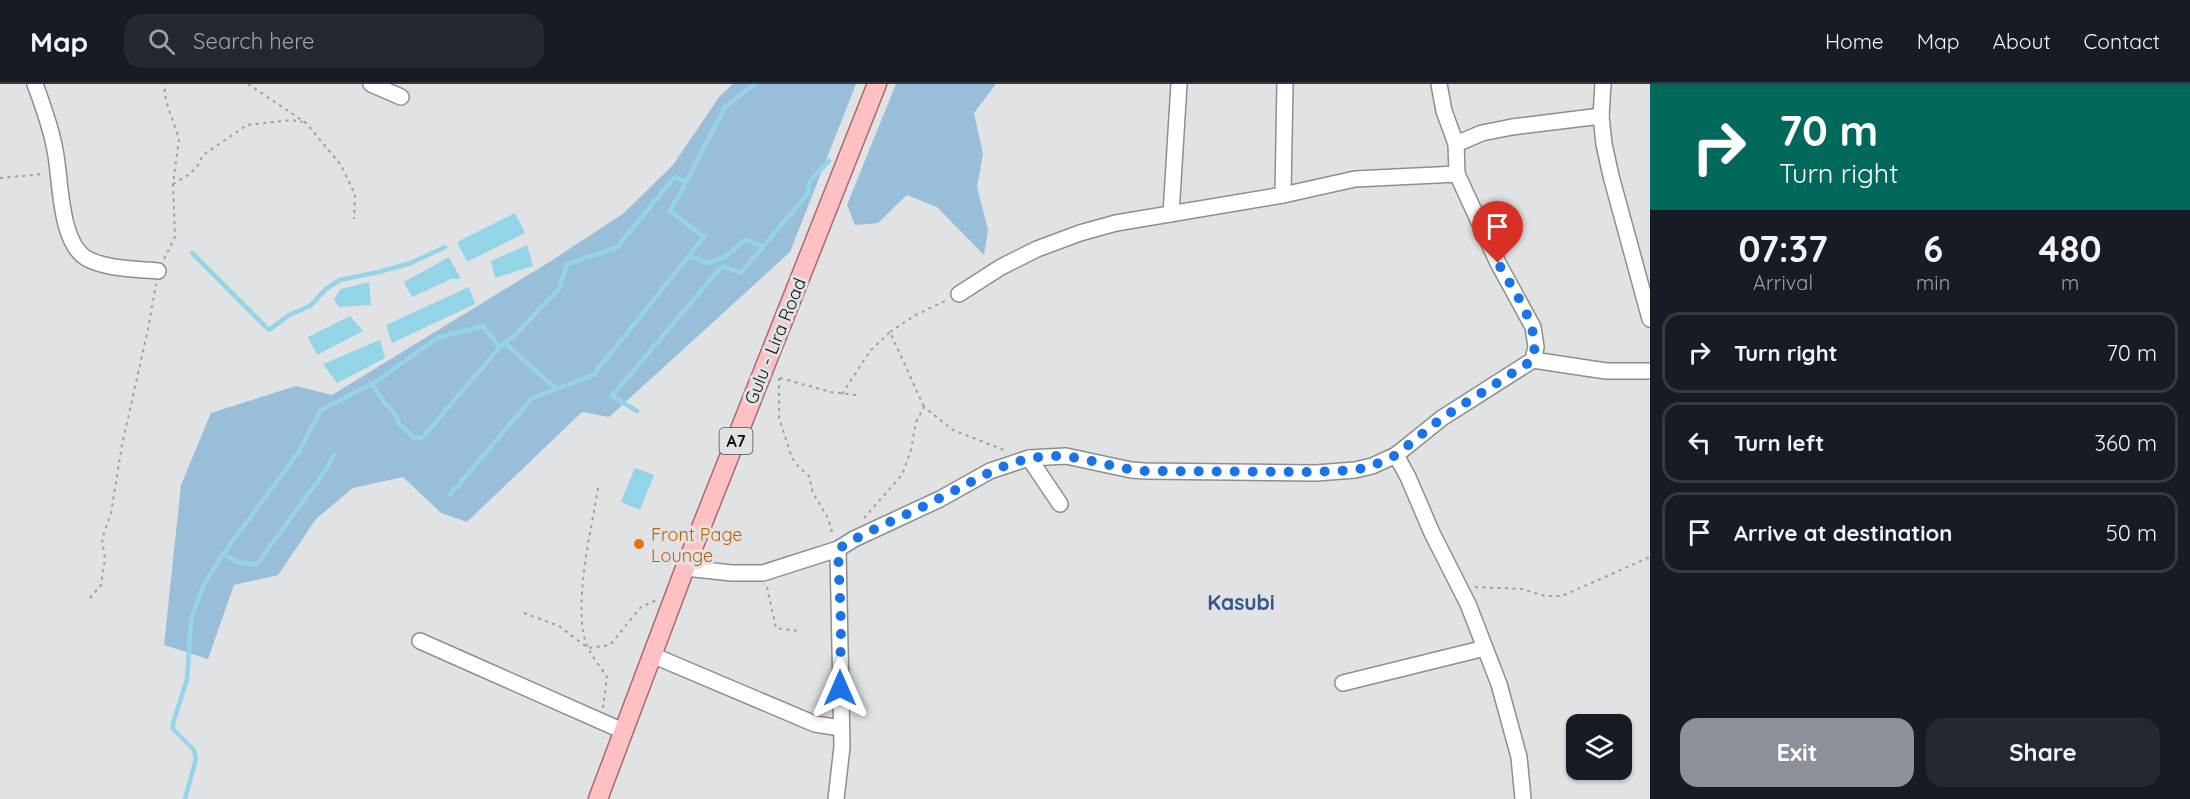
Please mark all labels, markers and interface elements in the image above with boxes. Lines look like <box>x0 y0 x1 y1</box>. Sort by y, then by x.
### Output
search box <box>124 14 544 68</box>
text: Map <box>30 24 88 59</box>
icon: search <box>145 25 178 58</box>
text: Search here <box>193 27 315 55</box>
text: Home <box>1825 28 1884 54</box>
text: Map <box>1917 28 1960 54</box>
text: About <box>1993 28 2051 54</box>
text: Contact <box>2084 28 2160 54</box>
text: 70 m <box>1779 104 1878 157</box>
icon: right <box>1680 108 1758 186</box>
text: Turn right <box>1779 156 1898 190</box>
pin <box>1472 201 1523 263</box>
icon: arrive <box>1481 210 1514 243</box>
text: 07:37 <box>1738 226 1828 271</box>
text: 6 <box>1923 226 1943 271</box>
text: 480 <box>2039 226 2102 271</box>
text: Arrival <box>1753 270 1813 295</box>
text: min <box>1916 270 1950 295</box>
text: m <box>2061 270 2079 295</box>
street label: Gulu - Lira Road <box>739 274 811 408</box>
icon: right <box>1683 336 1716 369</box>
text: Turn right <box>1734 339 1838 367</box>
text: 70 m <box>2107 339 2157 367</box>
icon: left <box>1683 426 1716 459</box>
road number: A7 <box>720 428 752 454</box>
text: Turn left <box>1734 429 1824 457</box>
text: 360 m <box>2094 429 2157 457</box>
icon: arrive <box>1683 516 1716 549</box>
text: Arrive at destination <box>1734 519 1952 547</box>
text: 50 m <box>2106 519 2157 547</box>
place label: Front Page Lounge <box>651 523 742 567</box>
marker: Front Page Lounge <box>632 537 646 551</box>
district label: Kasubi <box>1207 589 1275 615</box>
position arrow <box>808 656 872 720</box>
map controls <box>1566 714 1632 780</box>
button: layers <box>1566 714 1632 780</box>
button: Exit <box>1680 718 1914 787</box>
button: Share <box>1926 718 2160 787</box>

